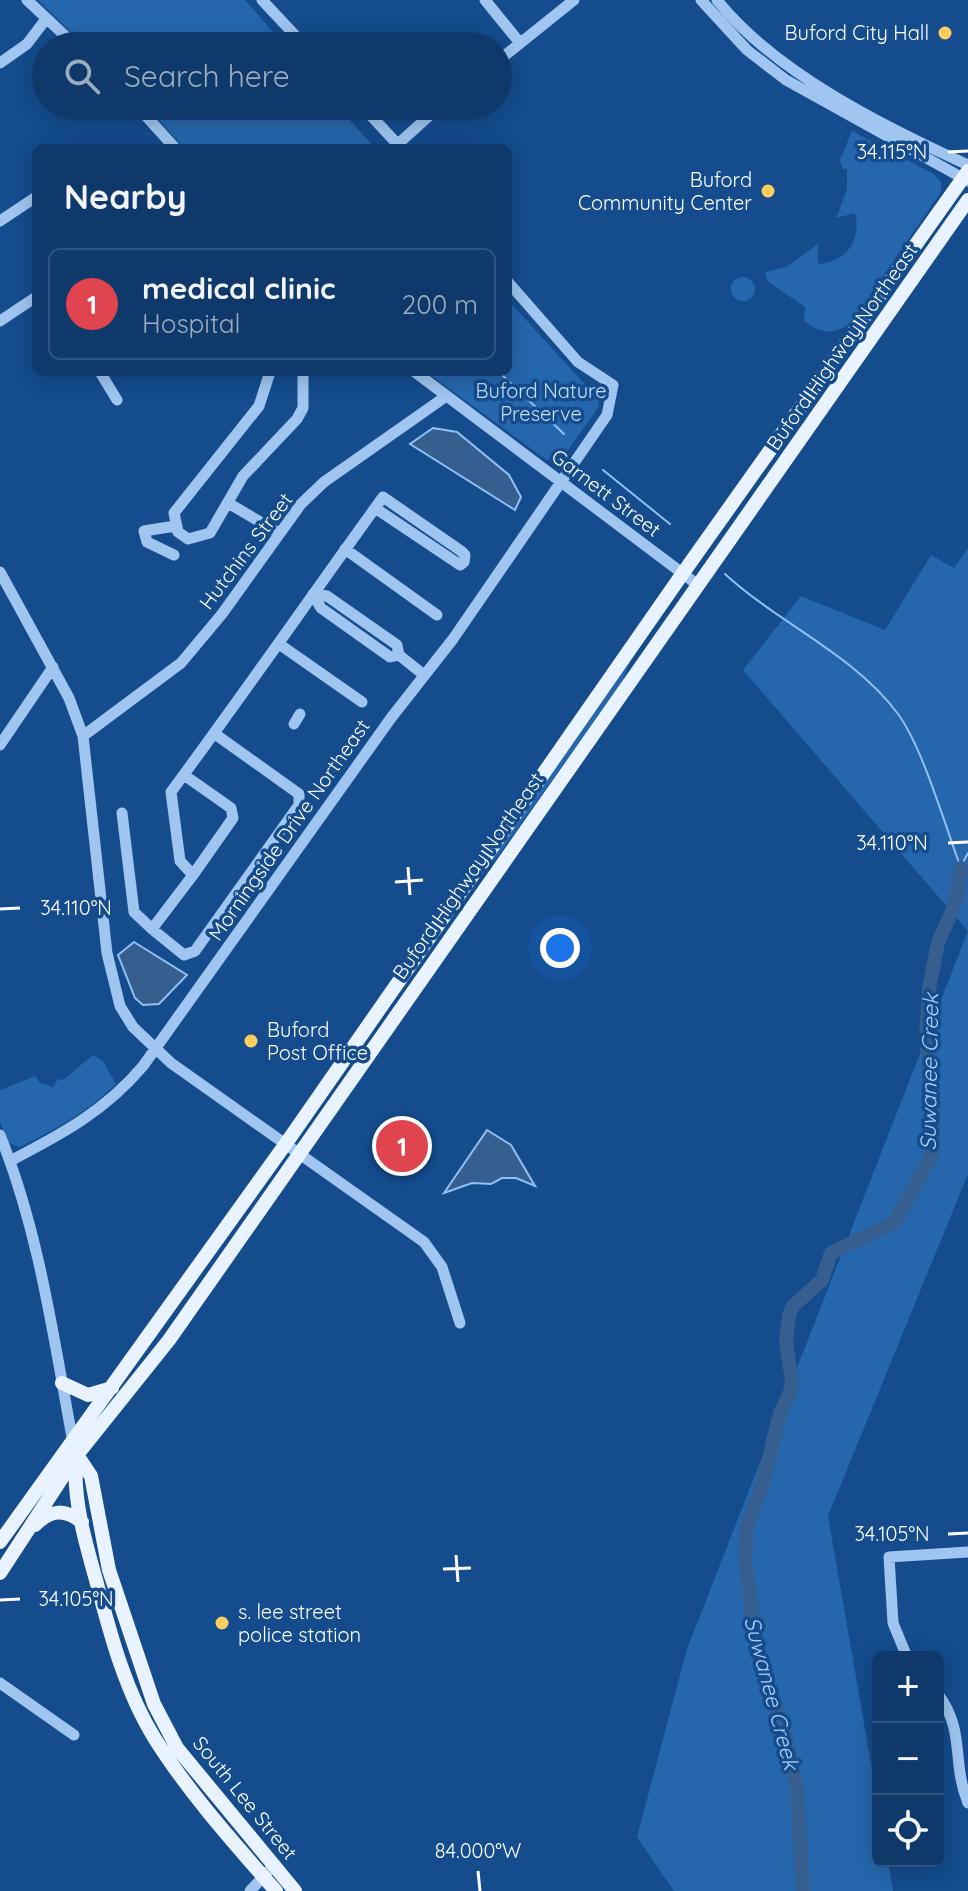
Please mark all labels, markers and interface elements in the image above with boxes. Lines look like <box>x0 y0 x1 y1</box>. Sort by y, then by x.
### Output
place label: Buford City Hall <box>785 20 929 45</box>
marker: Buford City Hall <box>936 24 954 42</box>
search box <box>32 32 512 120</box>
icon: search <box>60 54 104 98</box>
text: Search here <box>124 57 290 95</box>
text: 34.115°N <box>857 139 927 164</box>
place label: Buford Community Center <box>578 167 752 215</box>
text: Nearby <box>64 175 187 218</box>
marker: Buford Community Center <box>759 182 777 200</box>
street label: Buford Highway Northeast <box>761 238 923 455</box>
text: medical clinic <box>142 269 336 307</box>
text: 1 <box>87 288 97 321</box>
text: 200 m <box>402 288 478 321</box>
text: Hospital <box>142 307 241 340</box>
park label: Buford Nature Preserve <box>475 378 607 426</box>
street label: Garnett Street <box>547 443 666 542</box>
street label: Hutchins Street <box>194 487 298 614</box>
street label: Morningside Drive Northeast <box>203 714 375 945</box>
street label: Buford Highway Northeast <box>387 767 549 984</box>
text: 34.110°N <box>856 830 928 855</box>
text: 34.110°N <box>40 895 112 920</box>
your location <box>540 928 580 968</box>
water label: Suwanee Creek <box>914 991 944 1151</box>
place label: Buford Post Office <box>267 1017 368 1065</box>
marker: Buford Post Office <box>242 1032 260 1050</box>
pin: 1 <box>376 1116 428 1176</box>
text: 34.105°N <box>854 1521 930 1546</box>
text: 34.105°N <box>38 1586 114 1611</box>
place label: s. lee street police station <box>238 1599 361 1647</box>
water label: Suwanee Creek <box>738 1613 806 1775</box>
marker: s. lee street police station <box>213 1614 231 1632</box>
map controls <box>872 1651 944 1867</box>
button: + <box>872 1651 944 1723</box>
button: − <box>872 1723 944 1795</box>
street label: South Lee Street <box>188 1731 303 1865</box>
button: locate <box>872 1795 944 1867</box>
text: 84.000°W <box>435 1838 521 1863</box>

